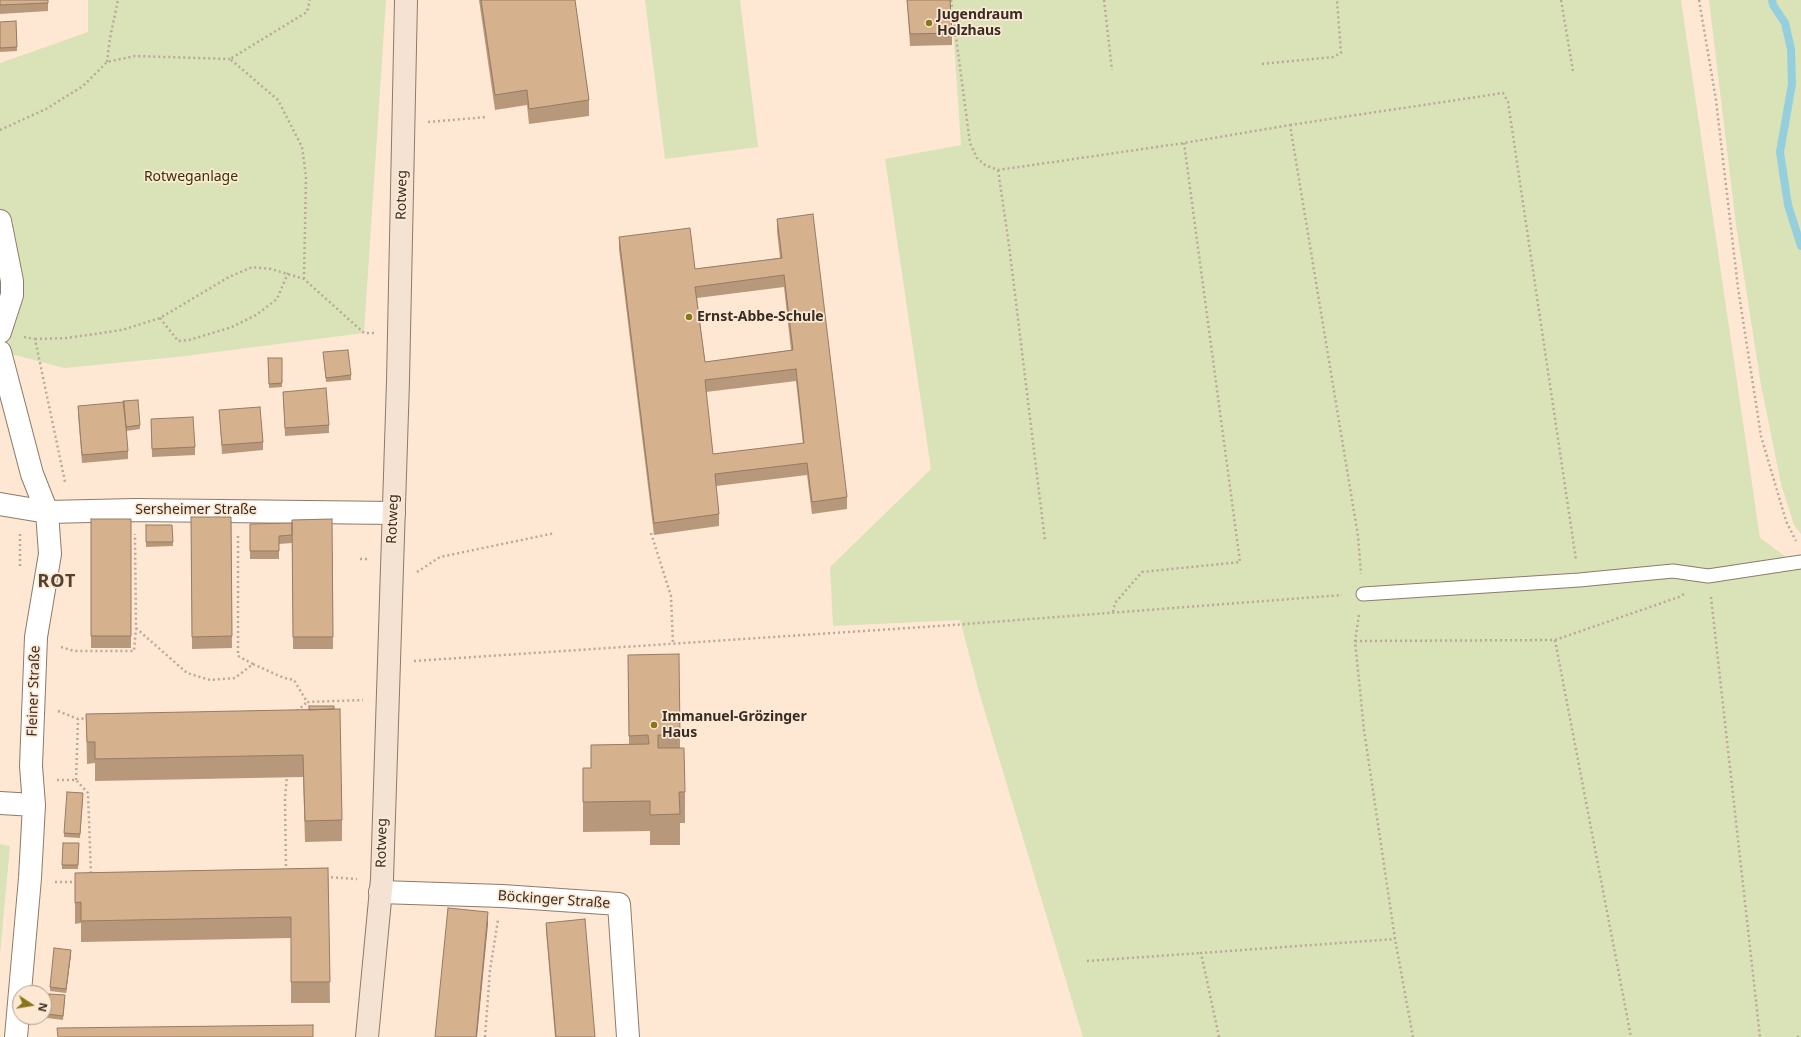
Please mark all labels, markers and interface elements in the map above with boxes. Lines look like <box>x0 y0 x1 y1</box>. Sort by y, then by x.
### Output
place label: Jugendraum Holzhaus <box>937 7 1023 40</box>
marker: Jugendraum Holzhaus <box>924 18 934 28</box>
park label: Rotweganlage <box>144 169 238 185</box>
street label: Rotweg <box>393 170 411 220</box>
place label: Ernst-Abbe-Schule <box>697 309 824 325</box>
marker: Ernst-Abbe-Schule <box>684 312 694 322</box>
street label: Rotweg <box>384 494 402 544</box>
street label: Sersheimer Straße <box>135 502 257 518</box>
district label: ROT <box>38 571 76 593</box>
street label: Fleiner Straße <box>24 645 44 737</box>
place label: Immanuel-Grözinger Haus <box>662 709 807 742</box>
marker: Immanuel-Grözinger Haus <box>649 720 659 730</box>
street label: Rotweg <box>373 818 391 868</box>
street label: Böckinger Straße <box>497 888 611 912</box>
north arrow <box>12 985 52 1025</box>
text: N <box>35 1001 52 1013</box>

